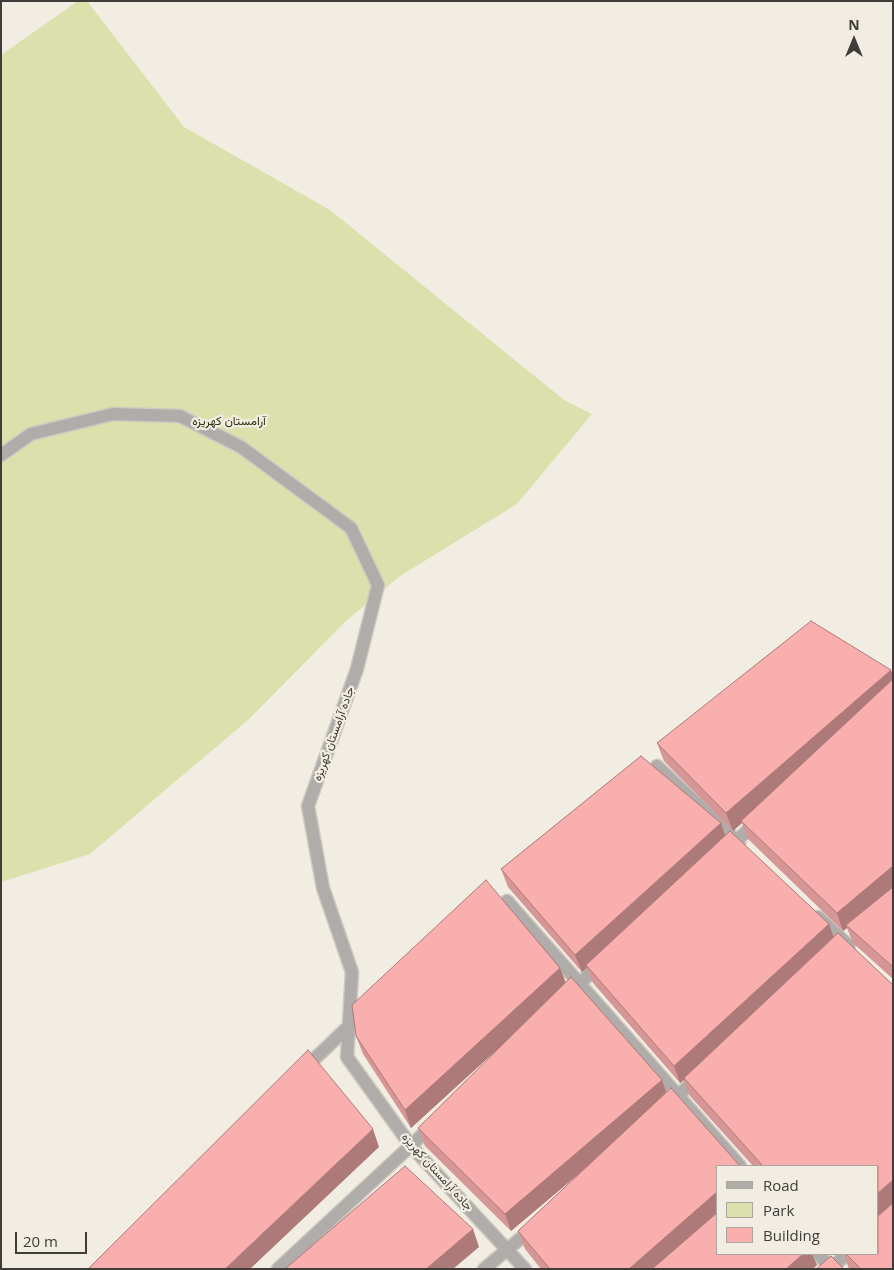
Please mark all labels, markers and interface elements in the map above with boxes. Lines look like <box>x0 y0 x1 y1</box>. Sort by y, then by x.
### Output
north arrow <box>829 15 879 65</box>
text: N <box>848 15 860 34</box>
park label: آرامستان کهریزه <box>192 415 266 429</box>
street label: جاده آرامستان کهریزه <box>310 685 358 783</box>
street label: جاده آرامستان کهریزه <box>398 1130 476 1214</box>
legend <box>716 1165 879 1255</box>
text: Road <box>763 1175 799 1195</box>
text: Park <box>763 1200 794 1220</box>
scale bar <box>18 1222 90 1254</box>
text: Building <box>763 1225 820 1245</box>
text: 20 m <box>23 1231 58 1251</box>

